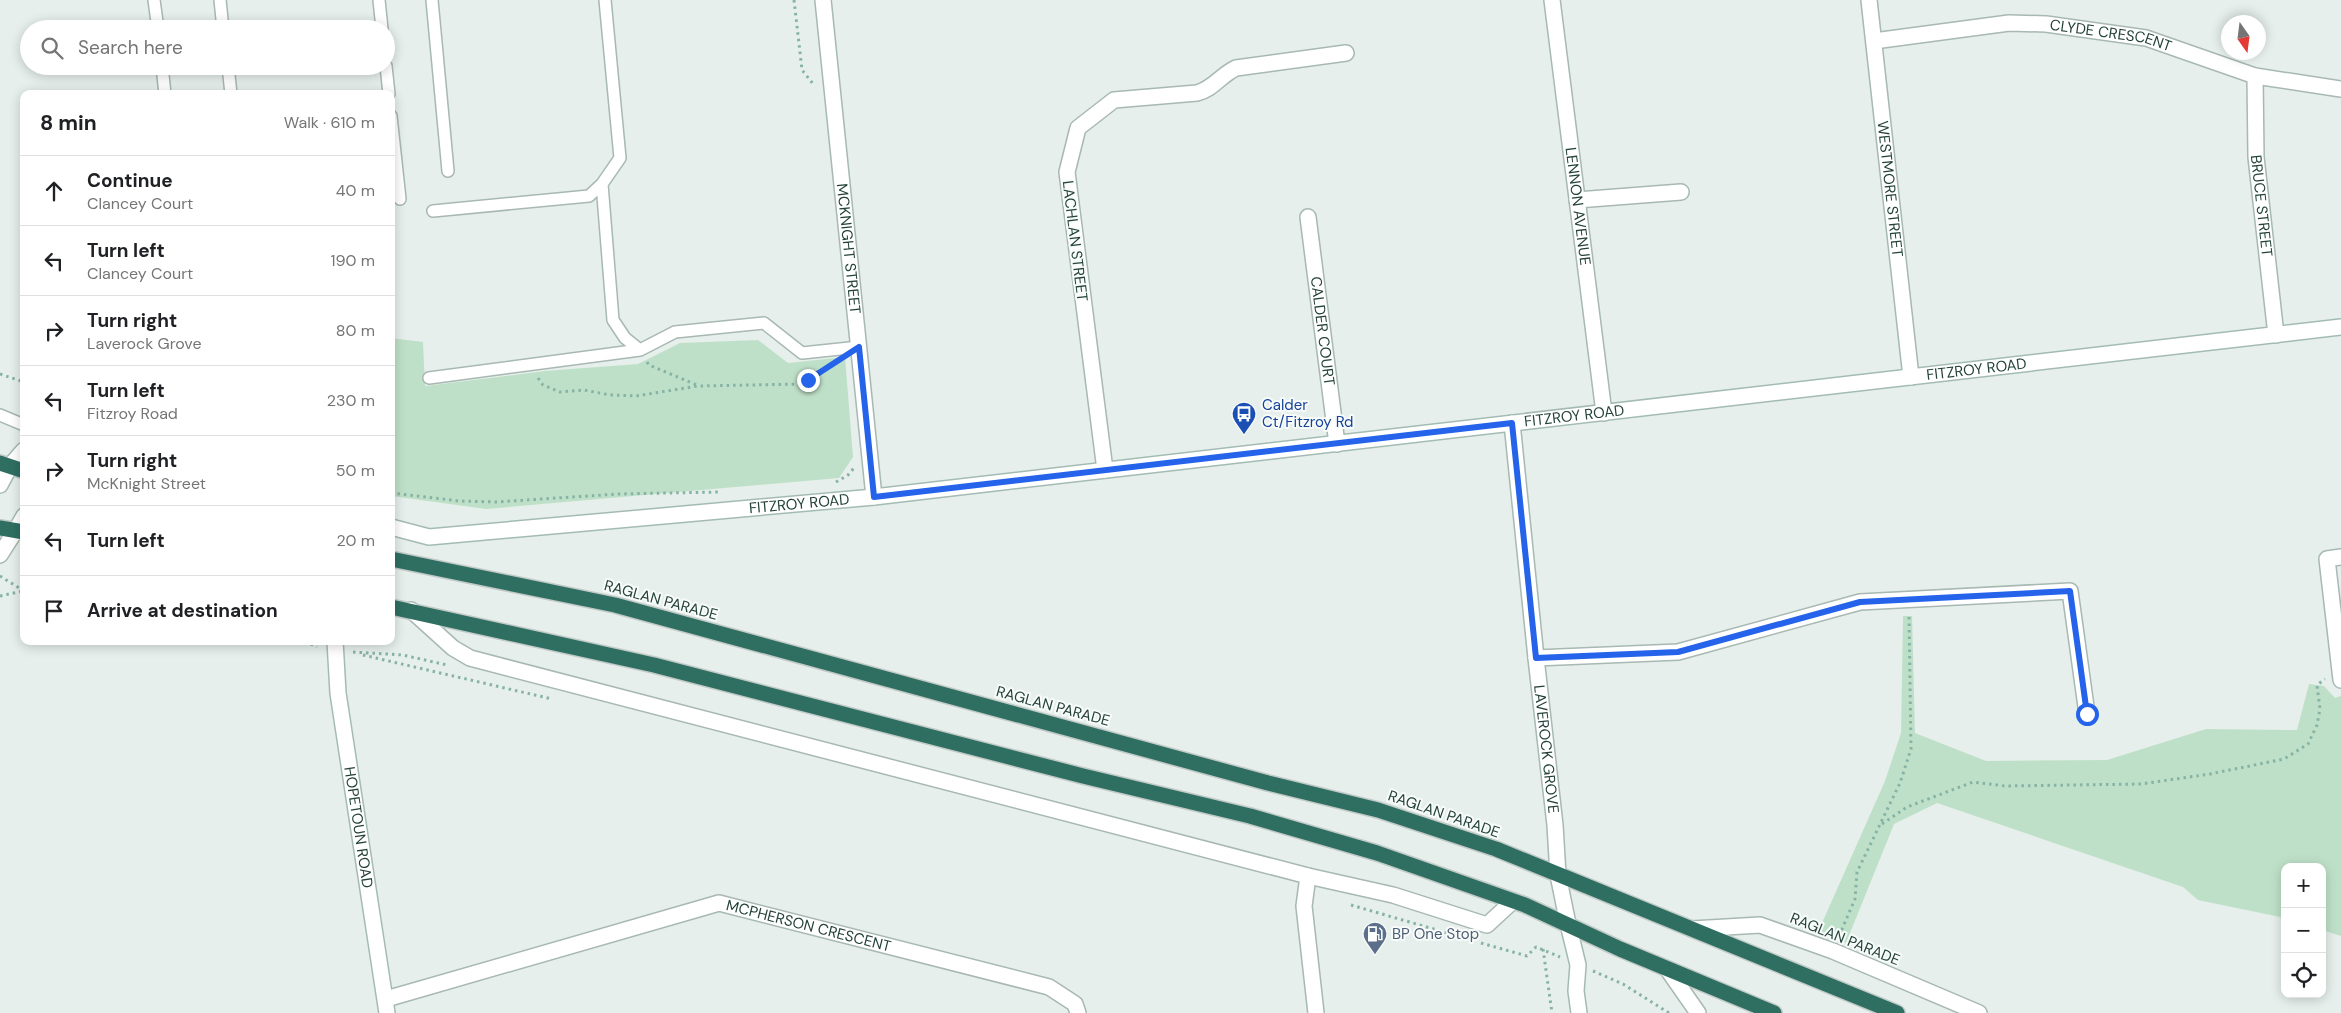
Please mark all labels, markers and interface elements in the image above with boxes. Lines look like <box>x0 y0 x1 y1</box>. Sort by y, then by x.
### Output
street label: CLYDE CRESCENT <box>2049 15 2174 56</box>
north arrow <box>2221 15 2266 60</box>
search box <box>20 20 395 75</box>
icon: search <box>38 34 66 62</box>
text: Search here <box>78 35 183 60</box>
text: 8 min <box>40 109 97 137</box>
text: Walk · 610 m <box>284 112 375 133</box>
street label: WESTMORE STREET <box>1873 120 1908 258</box>
street label: LENNON AVENUE <box>1561 146 1595 267</box>
street label: BRUCE STREET <box>2246 154 2277 258</box>
text: Continue <box>87 168 173 193</box>
icon: ahead <box>40 177 68 205</box>
street label: LACHLAN STREET <box>1058 179 1092 303</box>
text: 40 m <box>336 180 375 201</box>
street label: MCKNIGHT STREET <box>832 182 865 315</box>
text: Clancey Court <box>87 193 193 214</box>
text: Turn left <box>87 238 165 263</box>
icon: left <box>40 247 68 275</box>
text: 190 m <box>331 250 375 271</box>
text: Clancey Court <box>87 263 193 284</box>
street label: CALDER COURT <box>1306 275 1339 387</box>
text: Turn right <box>87 308 177 333</box>
icon: right <box>40 317 68 345</box>
text: 80 m <box>336 320 375 341</box>
text: Laverock Grove <box>87 333 201 354</box>
street label: FITZROY ROAD <box>1925 354 2028 385</box>
route end <box>797 369 820 392</box>
text: Turn left <box>87 378 165 403</box>
icon: left <box>40 387 68 415</box>
text: 230 m <box>327 390 375 411</box>
place label: Calder Ct/Fitzroy Rd <box>1262 395 1354 432</box>
street label: FITZROY ROAD <box>1523 400 1625 432</box>
bus stop icon: Calder Ct/Fitzroy Rd <box>1231 401 1257 435</box>
text: Fitzroy Road <box>87 403 178 424</box>
text: Turn right <box>87 448 177 473</box>
icon: right <box>40 457 68 485</box>
text: 50 m <box>336 460 375 481</box>
text: McKnight Street <box>87 473 206 494</box>
street label: FITZROY ROAD <box>748 489 850 518</box>
icon: left <box>40 527 68 555</box>
text: Turn left <box>87 528 165 553</box>
text: 20 m <box>336 530 375 551</box>
street label: RAGLAN PARADE <box>602 575 720 625</box>
icon: arrive <box>40 597 68 625</box>
text: Arrive at destination <box>87 598 278 623</box>
street label: RAGLAN PARADE <box>994 681 1112 731</box>
street label: LAVEROCK GROVE <box>1529 684 1564 814</box>
route start <box>2076 703 2099 726</box>
street label: HOPETOUN ROAD <box>339 765 378 890</box>
street label: RAGLAN PARADE <box>1385 786 1503 842</box>
map controls <box>2281 863 2326 998</box>
button: + <box>2281 863 2326 908</box>
street label: MCPHERSON CRESCENT <box>724 895 893 956</box>
street label: RAGLAN PARADE <box>1787 908 1903 970</box>
button: − <box>2281 908 2326 953</box>
fuel station icon: BP One Stop <box>1362 921 1388 955</box>
place label: BP One Stop <box>1392 924 1479 944</box>
button: locate <box>2281 953 2326 998</box>

